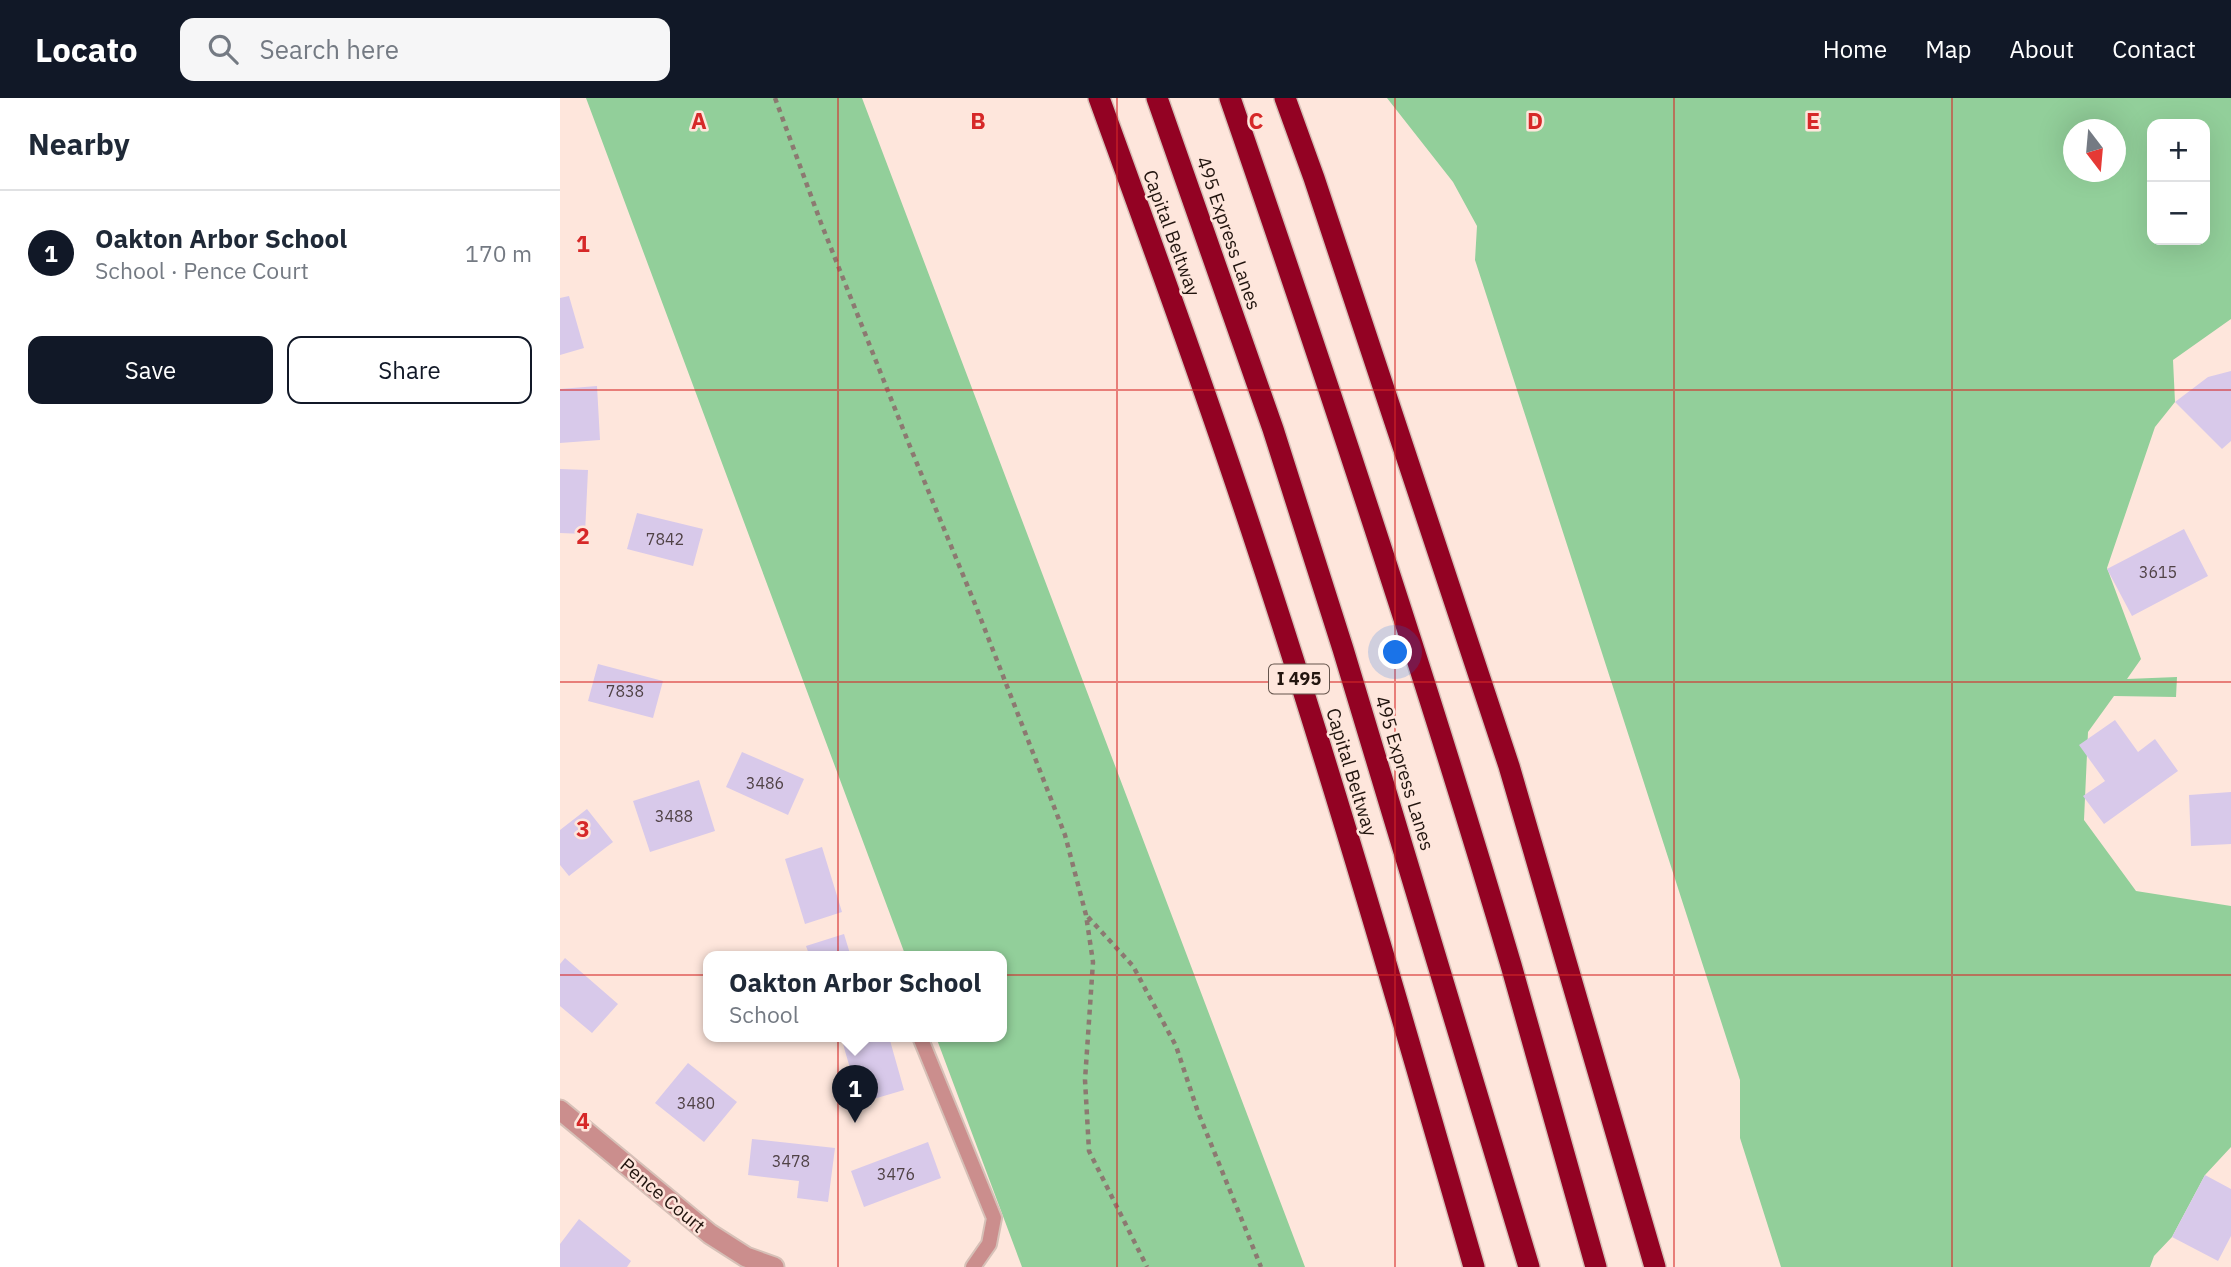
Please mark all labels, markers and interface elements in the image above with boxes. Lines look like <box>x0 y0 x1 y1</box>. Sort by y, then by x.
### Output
search box <box>180 18 670 81</box>
text: Locato <box>35 28 138 71</box>
icon: search <box>204 30 242 68</box>
text: Search here <box>260 32 399 66</box>
text: Home <box>1823 33 1887 65</box>
text: Map <box>1925 33 1971 65</box>
text: About <box>2009 33 2074 65</box>
text: Contact <box>2112 33 2196 65</box>
text: A <box>691 105 707 135</box>
text: B <box>970 105 986 135</box>
text: C <box>1249 105 1264 135</box>
text: D <box>1527 105 1543 135</box>
text: E <box>1806 105 1820 135</box>
north arrow <box>2063 119 2126 182</box>
map controls <box>2147 119 2210 245</box>
button: + <box>2147 119 2210 182</box>
text: Nearby <box>28 124 130 163</box>
street label: 495 Express Lanes <box>1191 153 1267 313</box>
street label: Capital Beltway <box>1138 167 1206 300</box>
button: − <box>2147 182 2210 245</box>
text: Oakton Arbor School <box>95 221 347 255</box>
text: 1 <box>576 228 590 258</box>
text: 1 <box>44 238 58 268</box>
text: 170 m <box>465 238 532 268</box>
text: School · Pence Court <box>95 255 309 285</box>
button: Save <box>28 336 273 404</box>
button: Share <box>287 336 532 404</box>
text: 2 <box>576 520 590 550</box>
house number: 7842 <box>646 529 684 549</box>
house number: 3615 <box>2139 562 2177 582</box>
your location <box>1378 635 1412 669</box>
road number: I 495 <box>1269 664 1329 694</box>
house number: 7838 <box>606 681 644 701</box>
street label: 495 Express Lanes <box>1370 693 1440 853</box>
street label: Capital Beltway <box>1321 705 1383 839</box>
house number: 3486 <box>746 773 784 793</box>
house number: 3488 <box>655 806 693 826</box>
text: 3 <box>576 813 590 843</box>
popup <box>703 951 1007 1042</box>
text: Oakton Arbor School <box>729 965 981 999</box>
text: School <box>729 999 799 1029</box>
pin: 1 <box>832 1065 878 1123</box>
house number: 3480 <box>677 1093 715 1113</box>
text: 4 <box>576 1105 590 1135</box>
house number: 3478 <box>772 1151 810 1171</box>
street label: Pence Court <box>616 1152 710 1238</box>
house number: 3476 <box>877 1164 915 1184</box>

